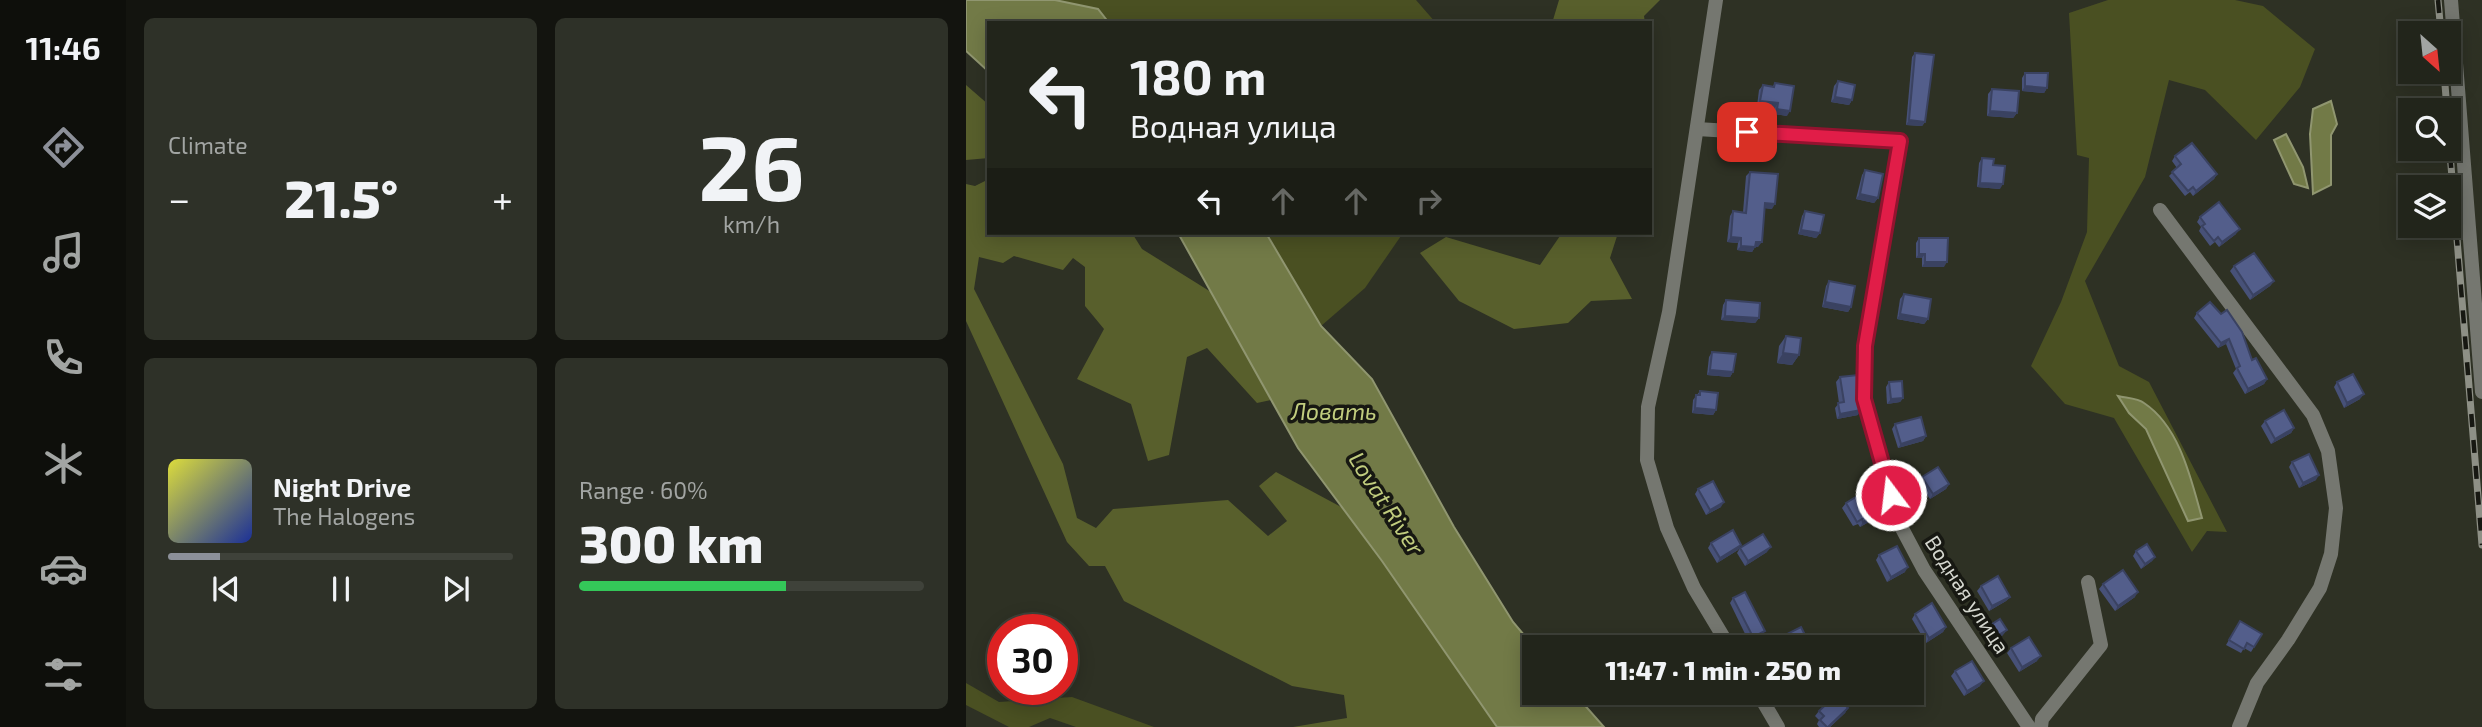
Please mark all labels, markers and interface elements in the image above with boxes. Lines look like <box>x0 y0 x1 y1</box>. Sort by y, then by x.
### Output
north arrow <box>2398 21 2460 84</box>
map controls <box>2398 21 2461 238</box>
text: 11:46 <box>25 28 101 66</box>
text: 180 m <box>1130 46 1266 105</box>
icon: left <box>1015 49 1106 140</box>
button: search <box>2398 98 2461 161</box>
pin <box>1717 102 1777 162</box>
text: Водная улица <box>1130 106 1337 144</box>
text: 26 <box>698 110 805 219</box>
icon: arrive <box>1728 113 1766 151</box>
icon: directions <box>39 123 88 172</box>
text: Climate <box>168 131 248 159</box>
text: 21.5° <box>284 166 398 228</box>
text: − <box>168 175 190 221</box>
text: + <box>492 175 513 221</box>
button: layers <box>2398 175 2461 238</box>
icon: left <box>1191 182 1229 220</box>
icon: ahead <box>1264 182 1302 220</box>
icon: ahead <box>1337 182 1375 220</box>
icon: right <box>1410 182 1448 220</box>
text: km/h <box>723 210 780 238</box>
icon: music <box>39 228 88 277</box>
icon: phone <box>39 333 88 382</box>
water label: Ловать <box>1290 397 1377 425</box>
icon: climate <box>39 439 88 488</box>
water label: Lovat River <box>1343 446 1431 560</box>
position arrow <box>1854 458 1928 532</box>
text: Night Drive <box>273 471 411 502</box>
text: Range · 60% <box>579 476 708 504</box>
text: The Halogens <box>273 502 415 530</box>
text: 300 km <box>579 511 763 573</box>
street label: Водная улица <box>1920 530 2015 658</box>
icon: car <box>39 544 88 593</box>
icon: previous <box>207 570 245 608</box>
icon: pause <box>322 570 360 608</box>
icon: next <box>437 570 475 608</box>
speed limit sign: 30 <box>987 614 1078 705</box>
icon: filters <box>39 650 88 699</box>
text: 11:47 · 1 min · 250 m <box>1605 654 1841 685</box>

